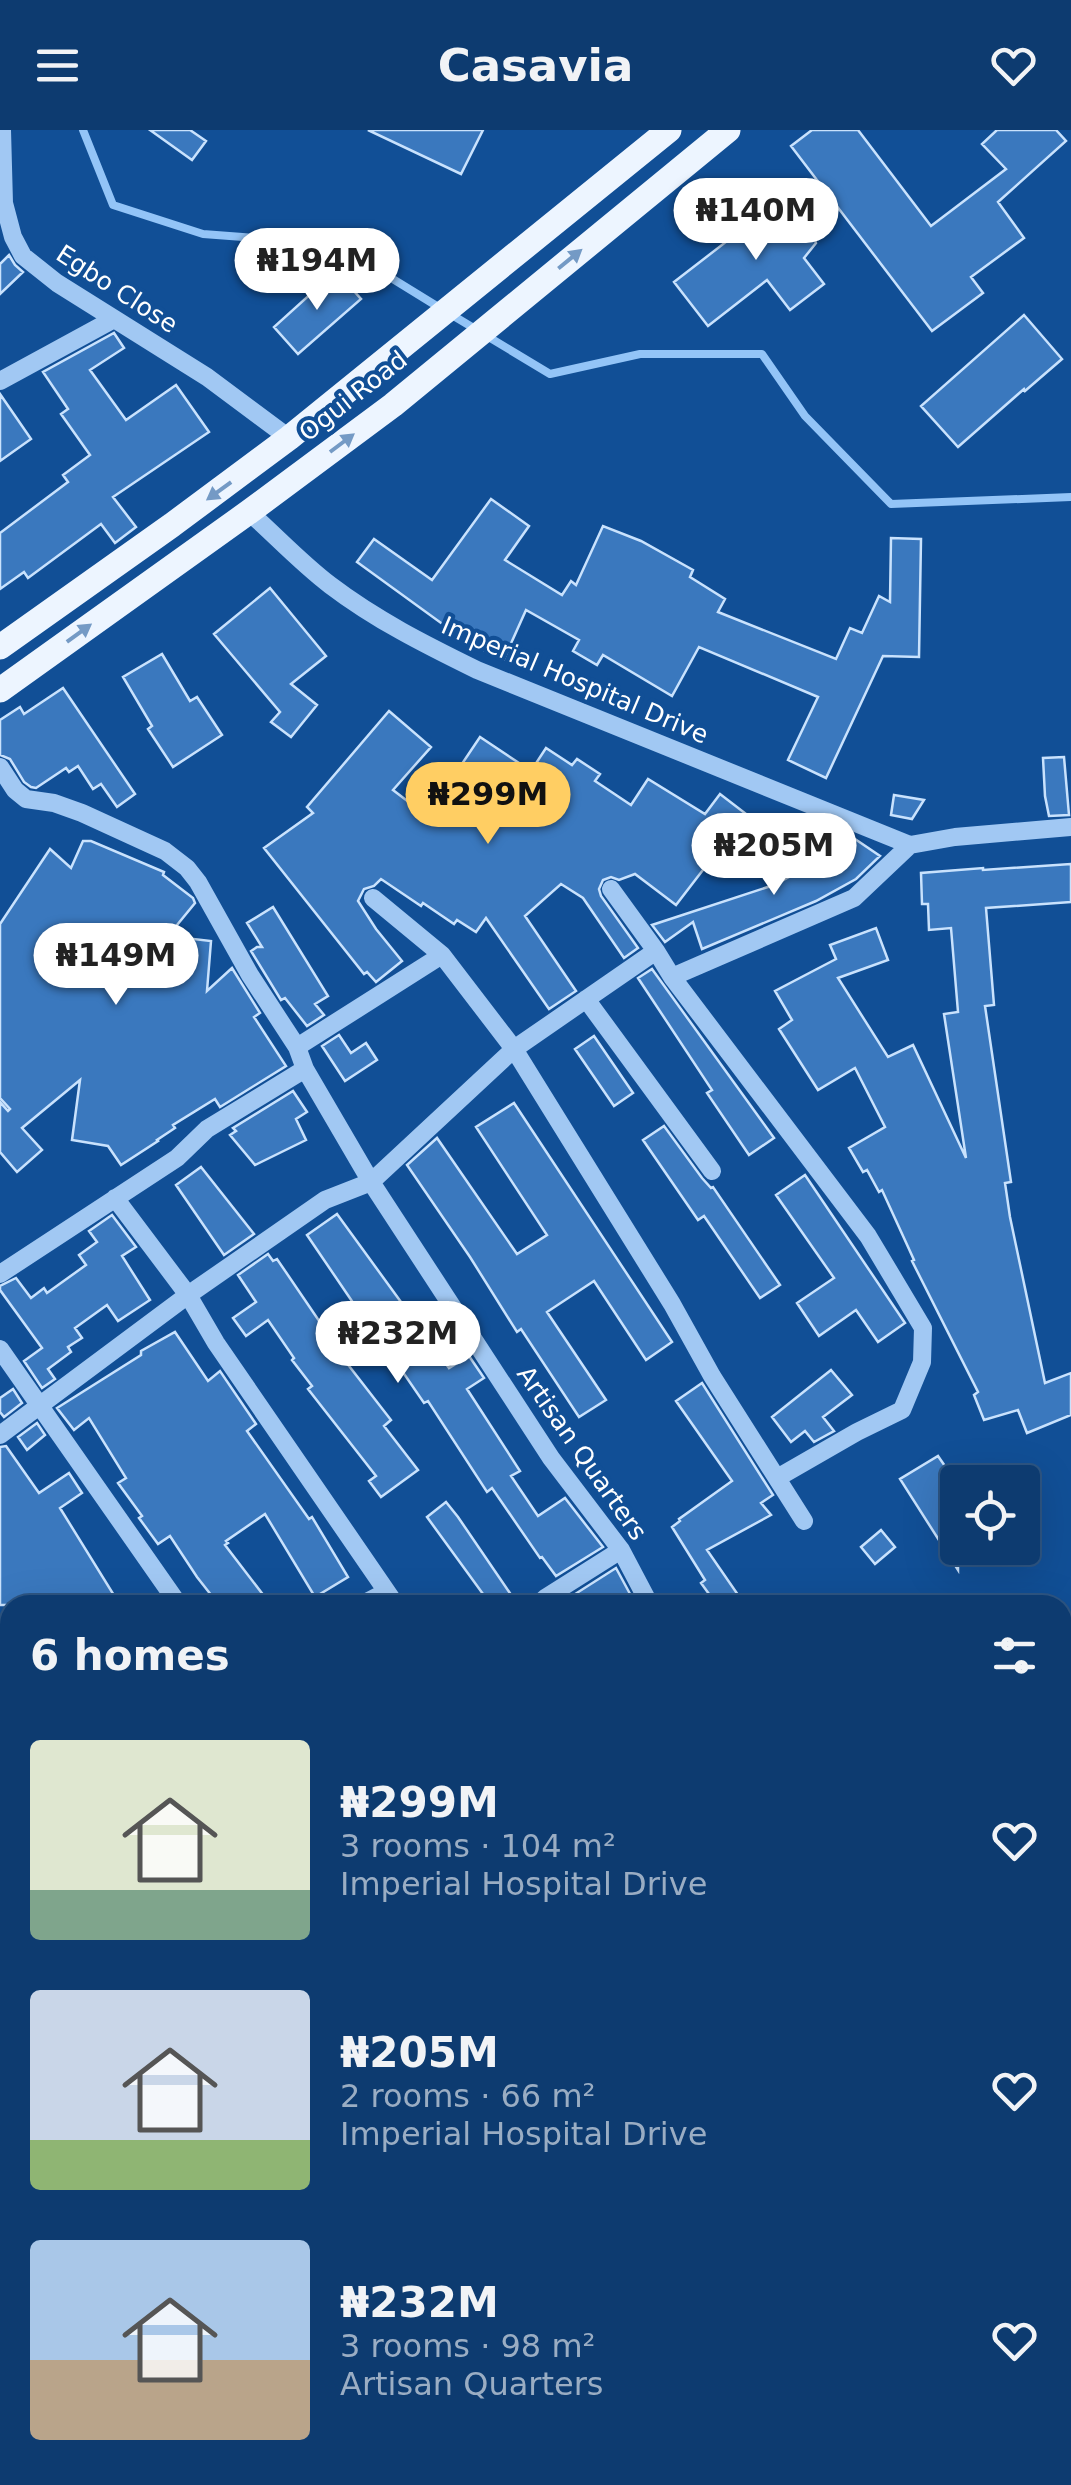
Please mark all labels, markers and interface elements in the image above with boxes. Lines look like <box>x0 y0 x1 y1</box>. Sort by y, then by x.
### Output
icon: menu <box>30 38 85 93</box>
icon: heart <box>986 38 1041 93</box>
text: Casavia <box>438 39 633 92</box>
pin: ₦140M <box>686 178 826 263</box>
text: ₦140M <box>696 191 816 229</box>
pin: ₦194M <box>247 228 387 313</box>
street label: Egbo Close <box>51 239 183 339</box>
text: ₦194M <box>257 241 377 279</box>
one-way arrow <box>558 249 583 270</box>
street label: Ogui Road <box>293 345 413 447</box>
one-way arrow <box>329 433 355 453</box>
one-way arrow <box>205 481 232 500</box>
street label: Imperial Hospital Drive <box>437 611 713 749</box>
one-way arrow <box>66 624 92 644</box>
pin: ₦299M <box>418 762 558 847</box>
text: ₦299M <box>428 775 548 813</box>
pin: ₦205M <box>704 813 844 898</box>
text: ₦205M <box>714 826 834 864</box>
pin: ₦149M <box>46 923 186 1008</box>
text: ₦149M <box>56 936 176 974</box>
pin: ₦232M <box>328 1301 468 1386</box>
text: ₦232M <box>338 1314 458 1352</box>
street label: Artisan Quarters <box>511 1360 653 1546</box>
map controls <box>940 1465 1040 1565</box>
button: locate <box>940 1465 1040 1565</box>
icon: filters <box>987 1628 1042 1683</box>
text: 6 homes <box>30 1631 230 1680</box>
text: ₦299M <box>340 1778 499 1827</box>
icon: home <box>110 1780 230 1900</box>
icon: heart <box>987 1813 1042 1868</box>
text: 3 rooms · 104 m² <box>340 1827 616 1865</box>
text: Imperial Hospital Drive <box>340 1865 707 1903</box>
text: ₦205M <box>340 2028 499 2077</box>
icon: home <box>110 2030 230 2150</box>
icon: heart <box>987 2063 1042 2118</box>
text: 2 rooms · 66 m² <box>340 2077 595 2115</box>
text: Imperial Hospital Drive <box>340 2115 707 2153</box>
text: ₦232M <box>340 2278 499 2327</box>
icon: home <box>110 2280 230 2400</box>
icon: heart <box>987 2313 1042 2368</box>
text: 3 rooms · 98 m² <box>340 2327 595 2365</box>
text: Artisan Quarters <box>340 2365 604 2403</box>

